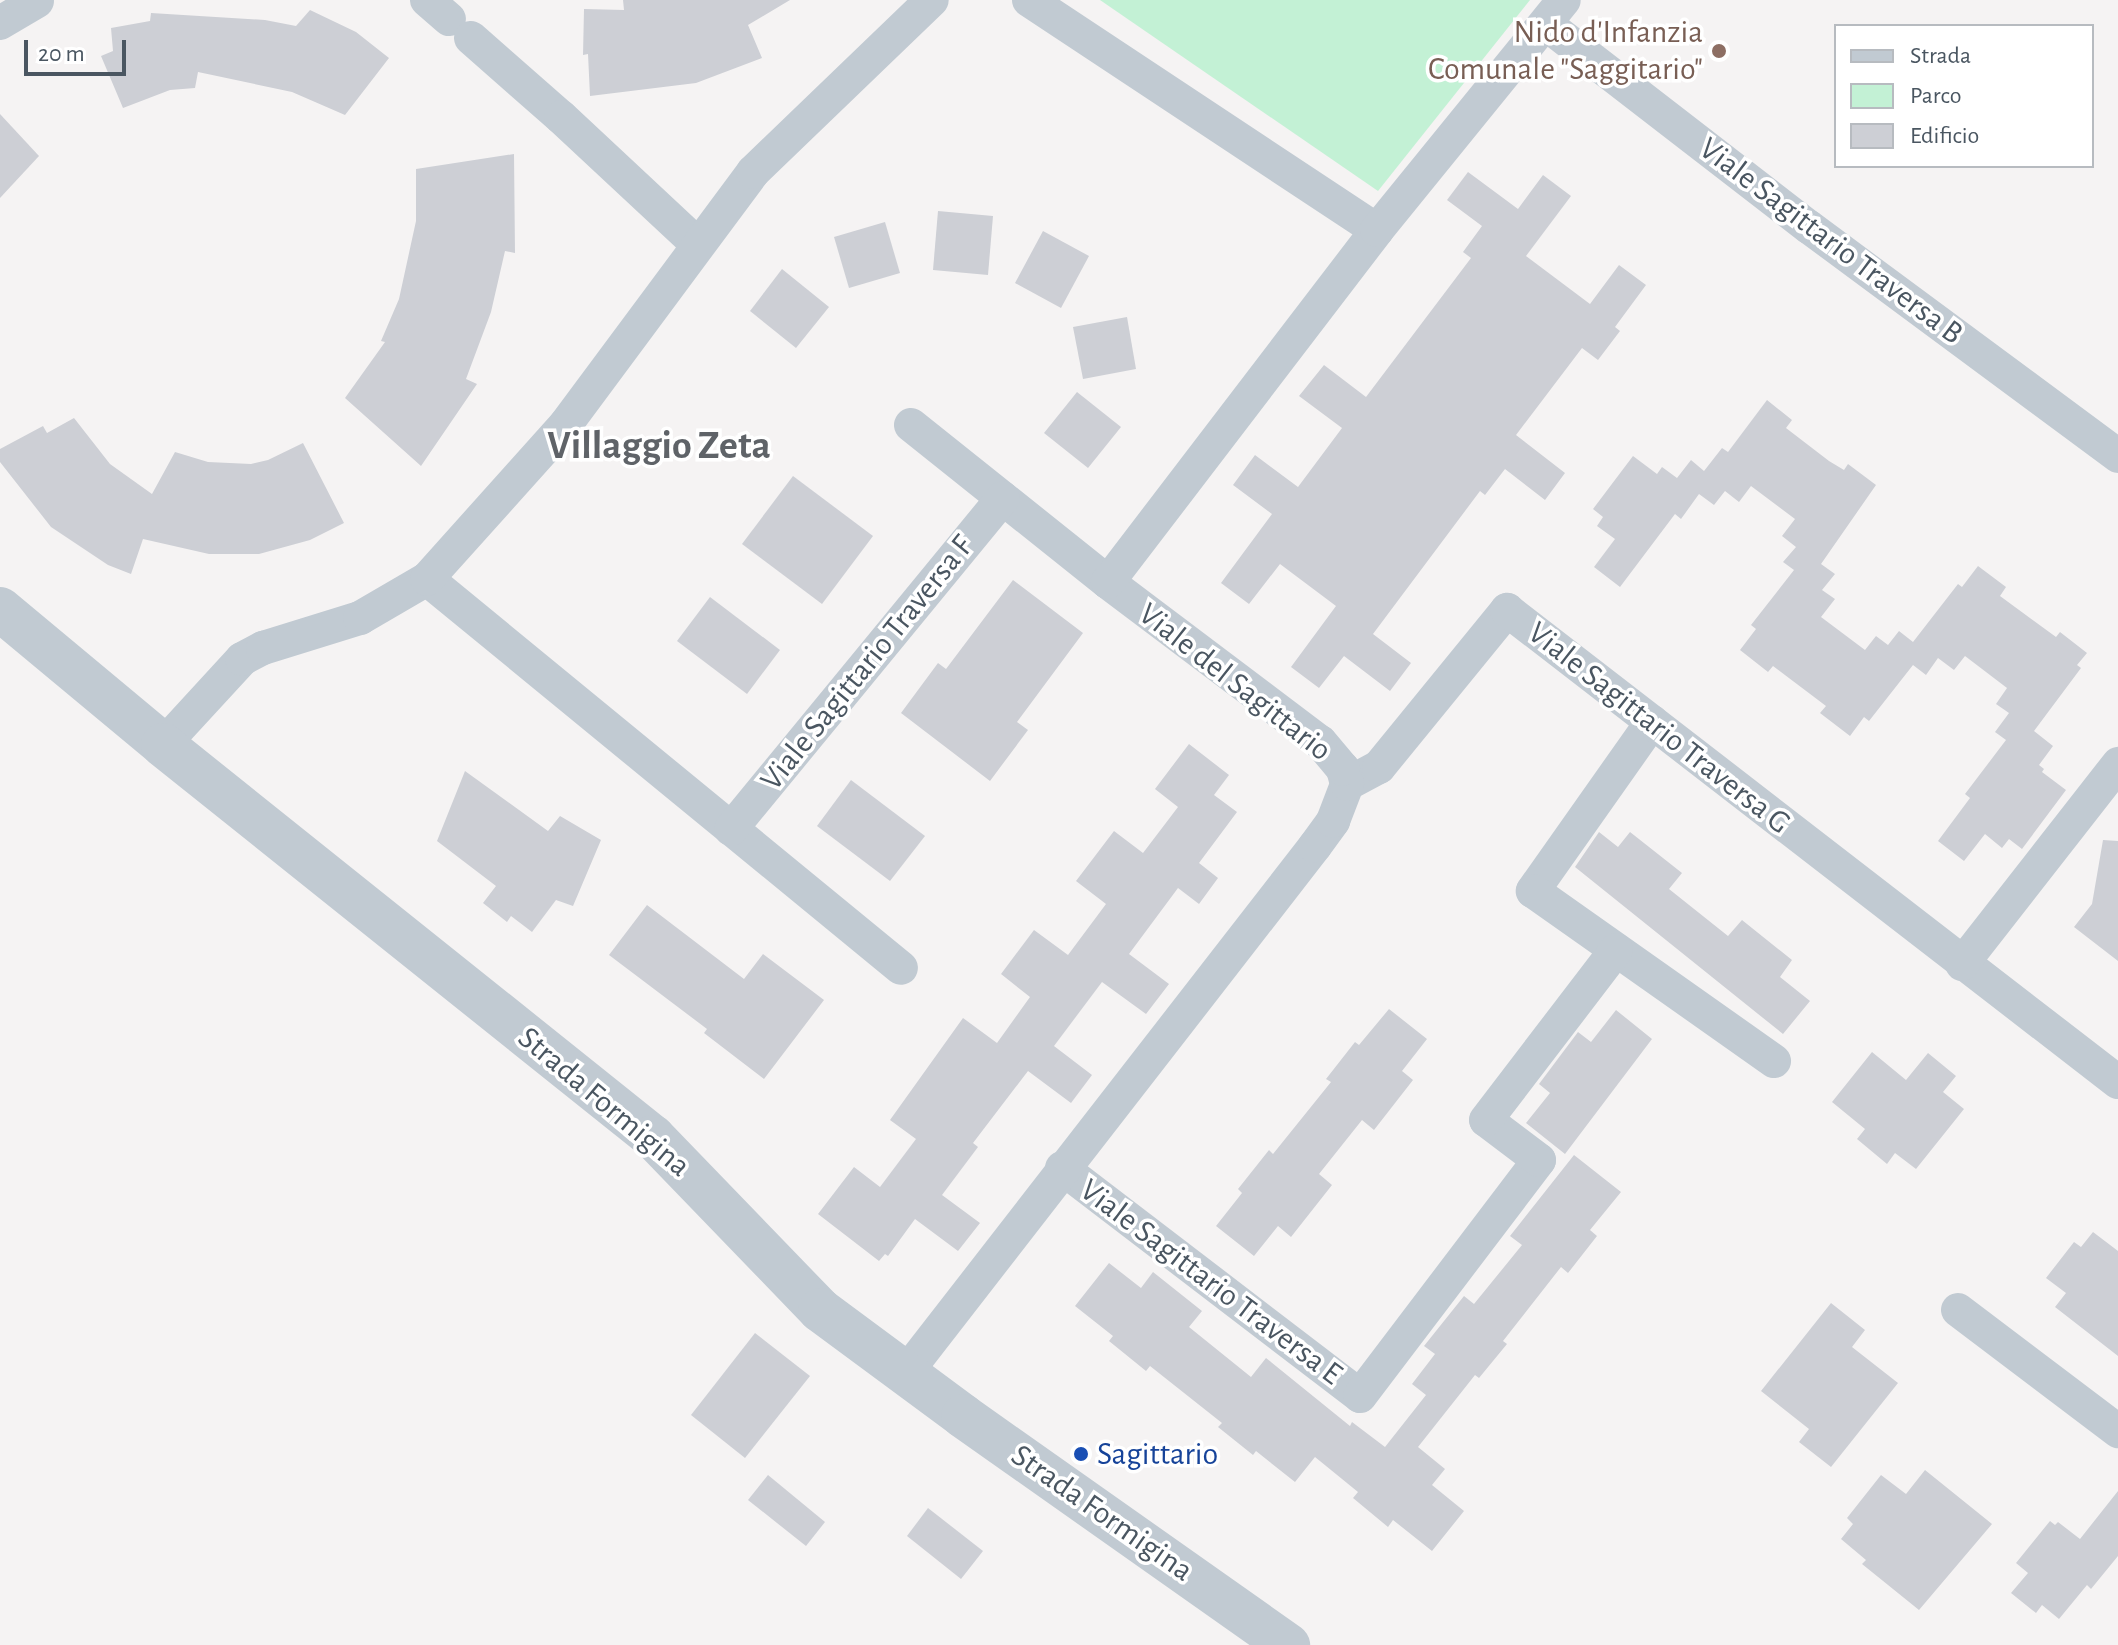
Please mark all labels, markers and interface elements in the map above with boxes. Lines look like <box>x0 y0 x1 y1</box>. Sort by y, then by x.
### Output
place label: Nido d'Infanzia Comunale "Saggitario" <box>1428 14 1703 89</box>
scale bar <box>28 24 130 74</box>
legend <box>1834 24 2094 168</box>
text: 20 m <box>38 42 85 66</box>
marker: Nido d'Infanzia Comunale "Saggitario" <box>1710 42 1728 60</box>
text: Strada <box>1910 44 1971 68</box>
text: Parco <box>1910 84 1961 108</box>
text: Edificio <box>1910 124 1979 148</box>
street label: Viale Sagittario Traversa B <box>1692 129 1970 353</box>
district label: Villaggio Zeta <box>547 422 771 470</box>
street label: Viale Sagittario Traversa F <box>752 528 982 798</box>
street label: Viale del Sagittario <box>1131 595 1339 769</box>
street label: Viale Sagittario Traversa G <box>1520 614 1798 842</box>
street label: Strada Formigina <box>510 1019 698 1185</box>
street label: Viale Sagittario Traversa E <box>1072 1171 1350 1393</box>
place label: Sagittario <box>1097 1435 1218 1473</box>
street label: Strada Formigina <box>1004 1436 1200 1590</box>
marker: Sagittario <box>1072 1445 1090 1463</box>

